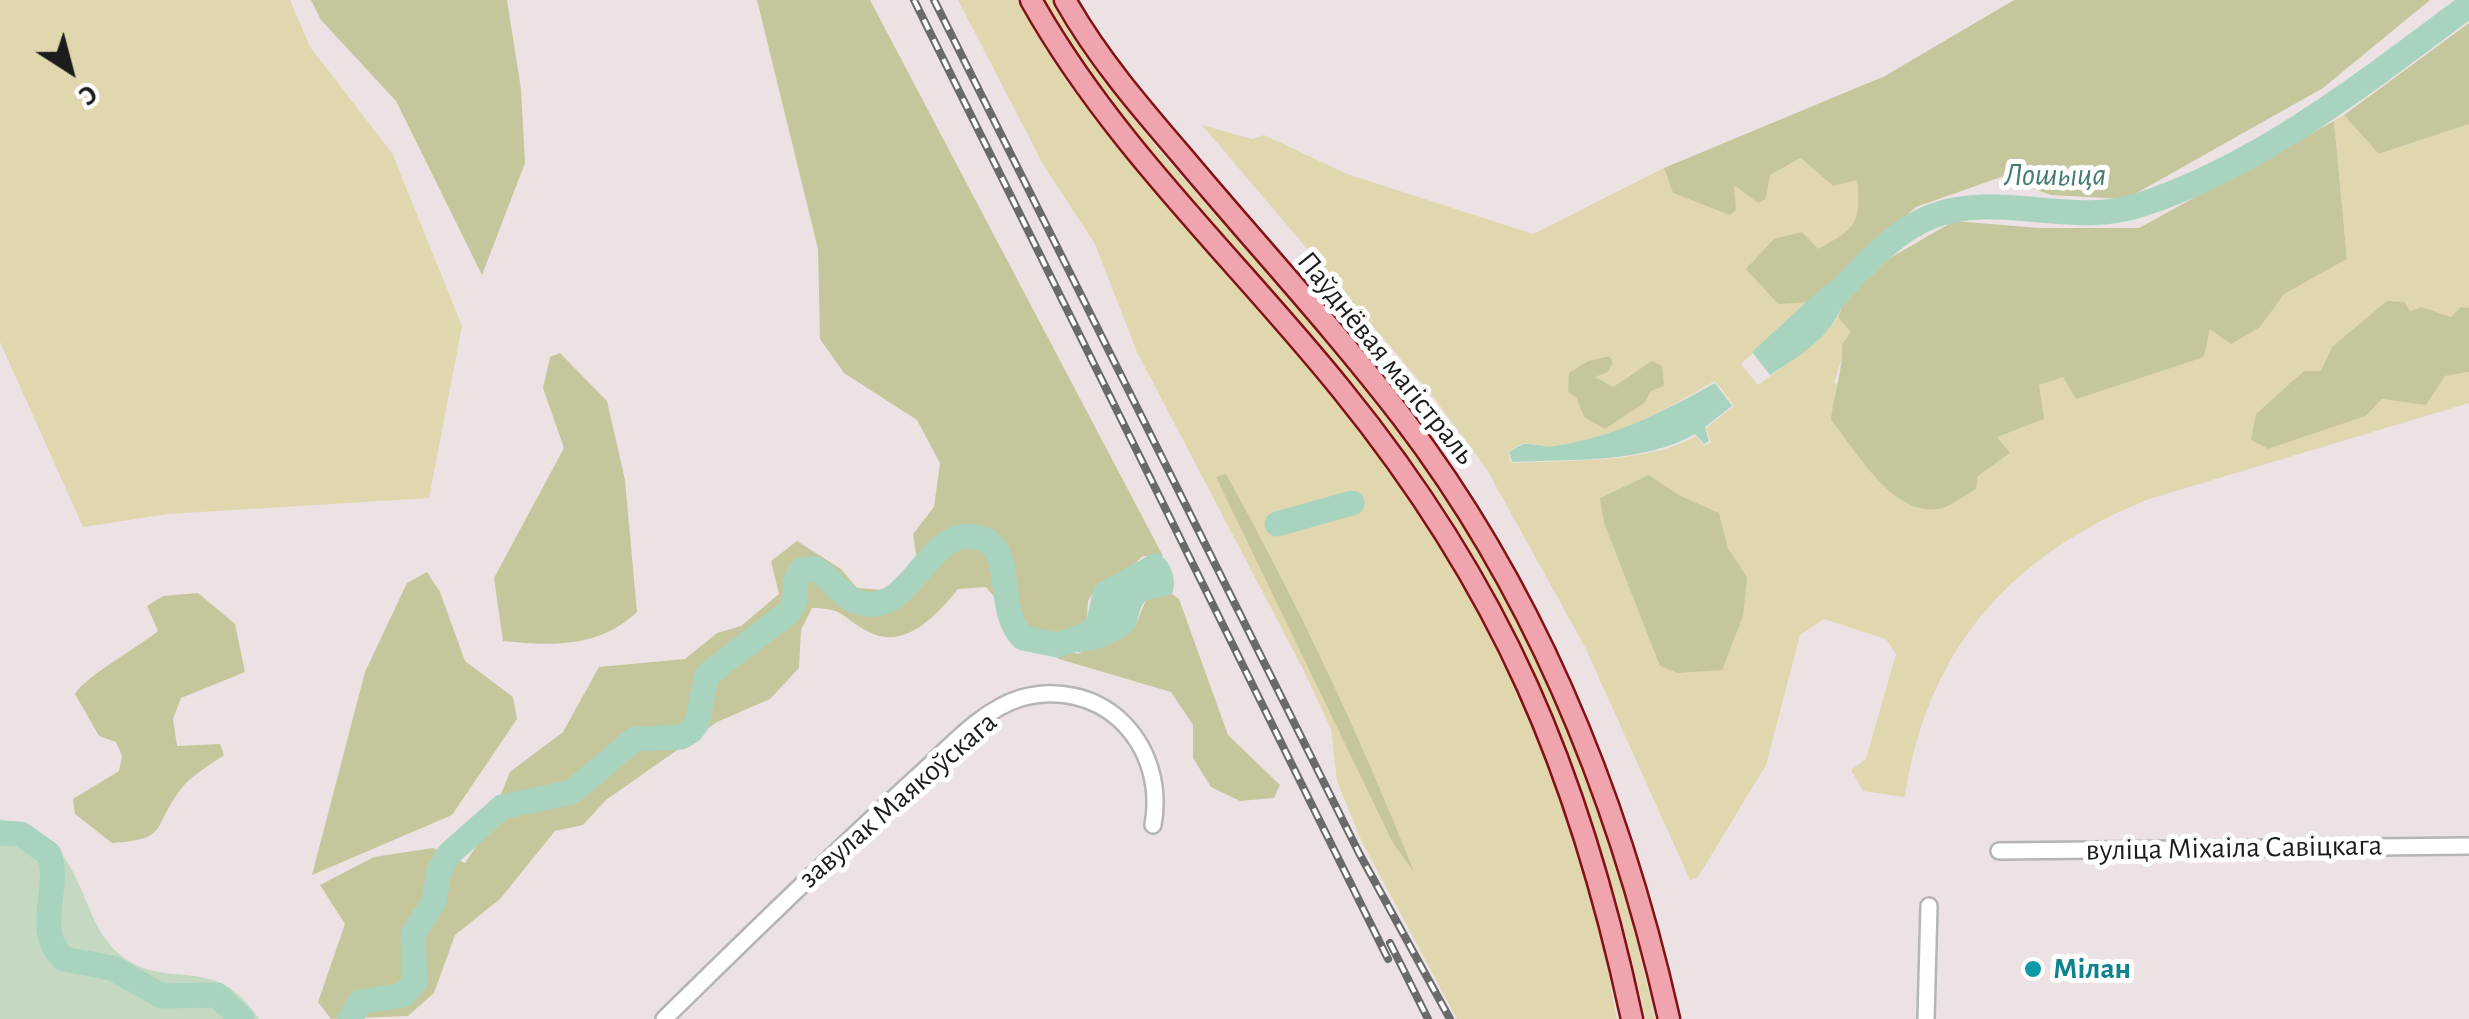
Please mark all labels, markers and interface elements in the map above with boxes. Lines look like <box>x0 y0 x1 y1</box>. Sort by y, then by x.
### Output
north arrow <box>20 20 120 120</box>
text: С <box>73 78 102 110</box>
water label: Лошыца <box>2004 156 2106 194</box>
street label: Паўднёвая магістраль <box>1289 244 1483 472</box>
street label: завулак Маякоўскага <box>791 704 1005 896</box>
street label: вуліца Міхаіла Савіцкага <box>2085 827 2383 869</box>
place label: Мілан <box>2053 951 2131 987</box>
marker: Мілан <box>2022 958 2044 980</box>

